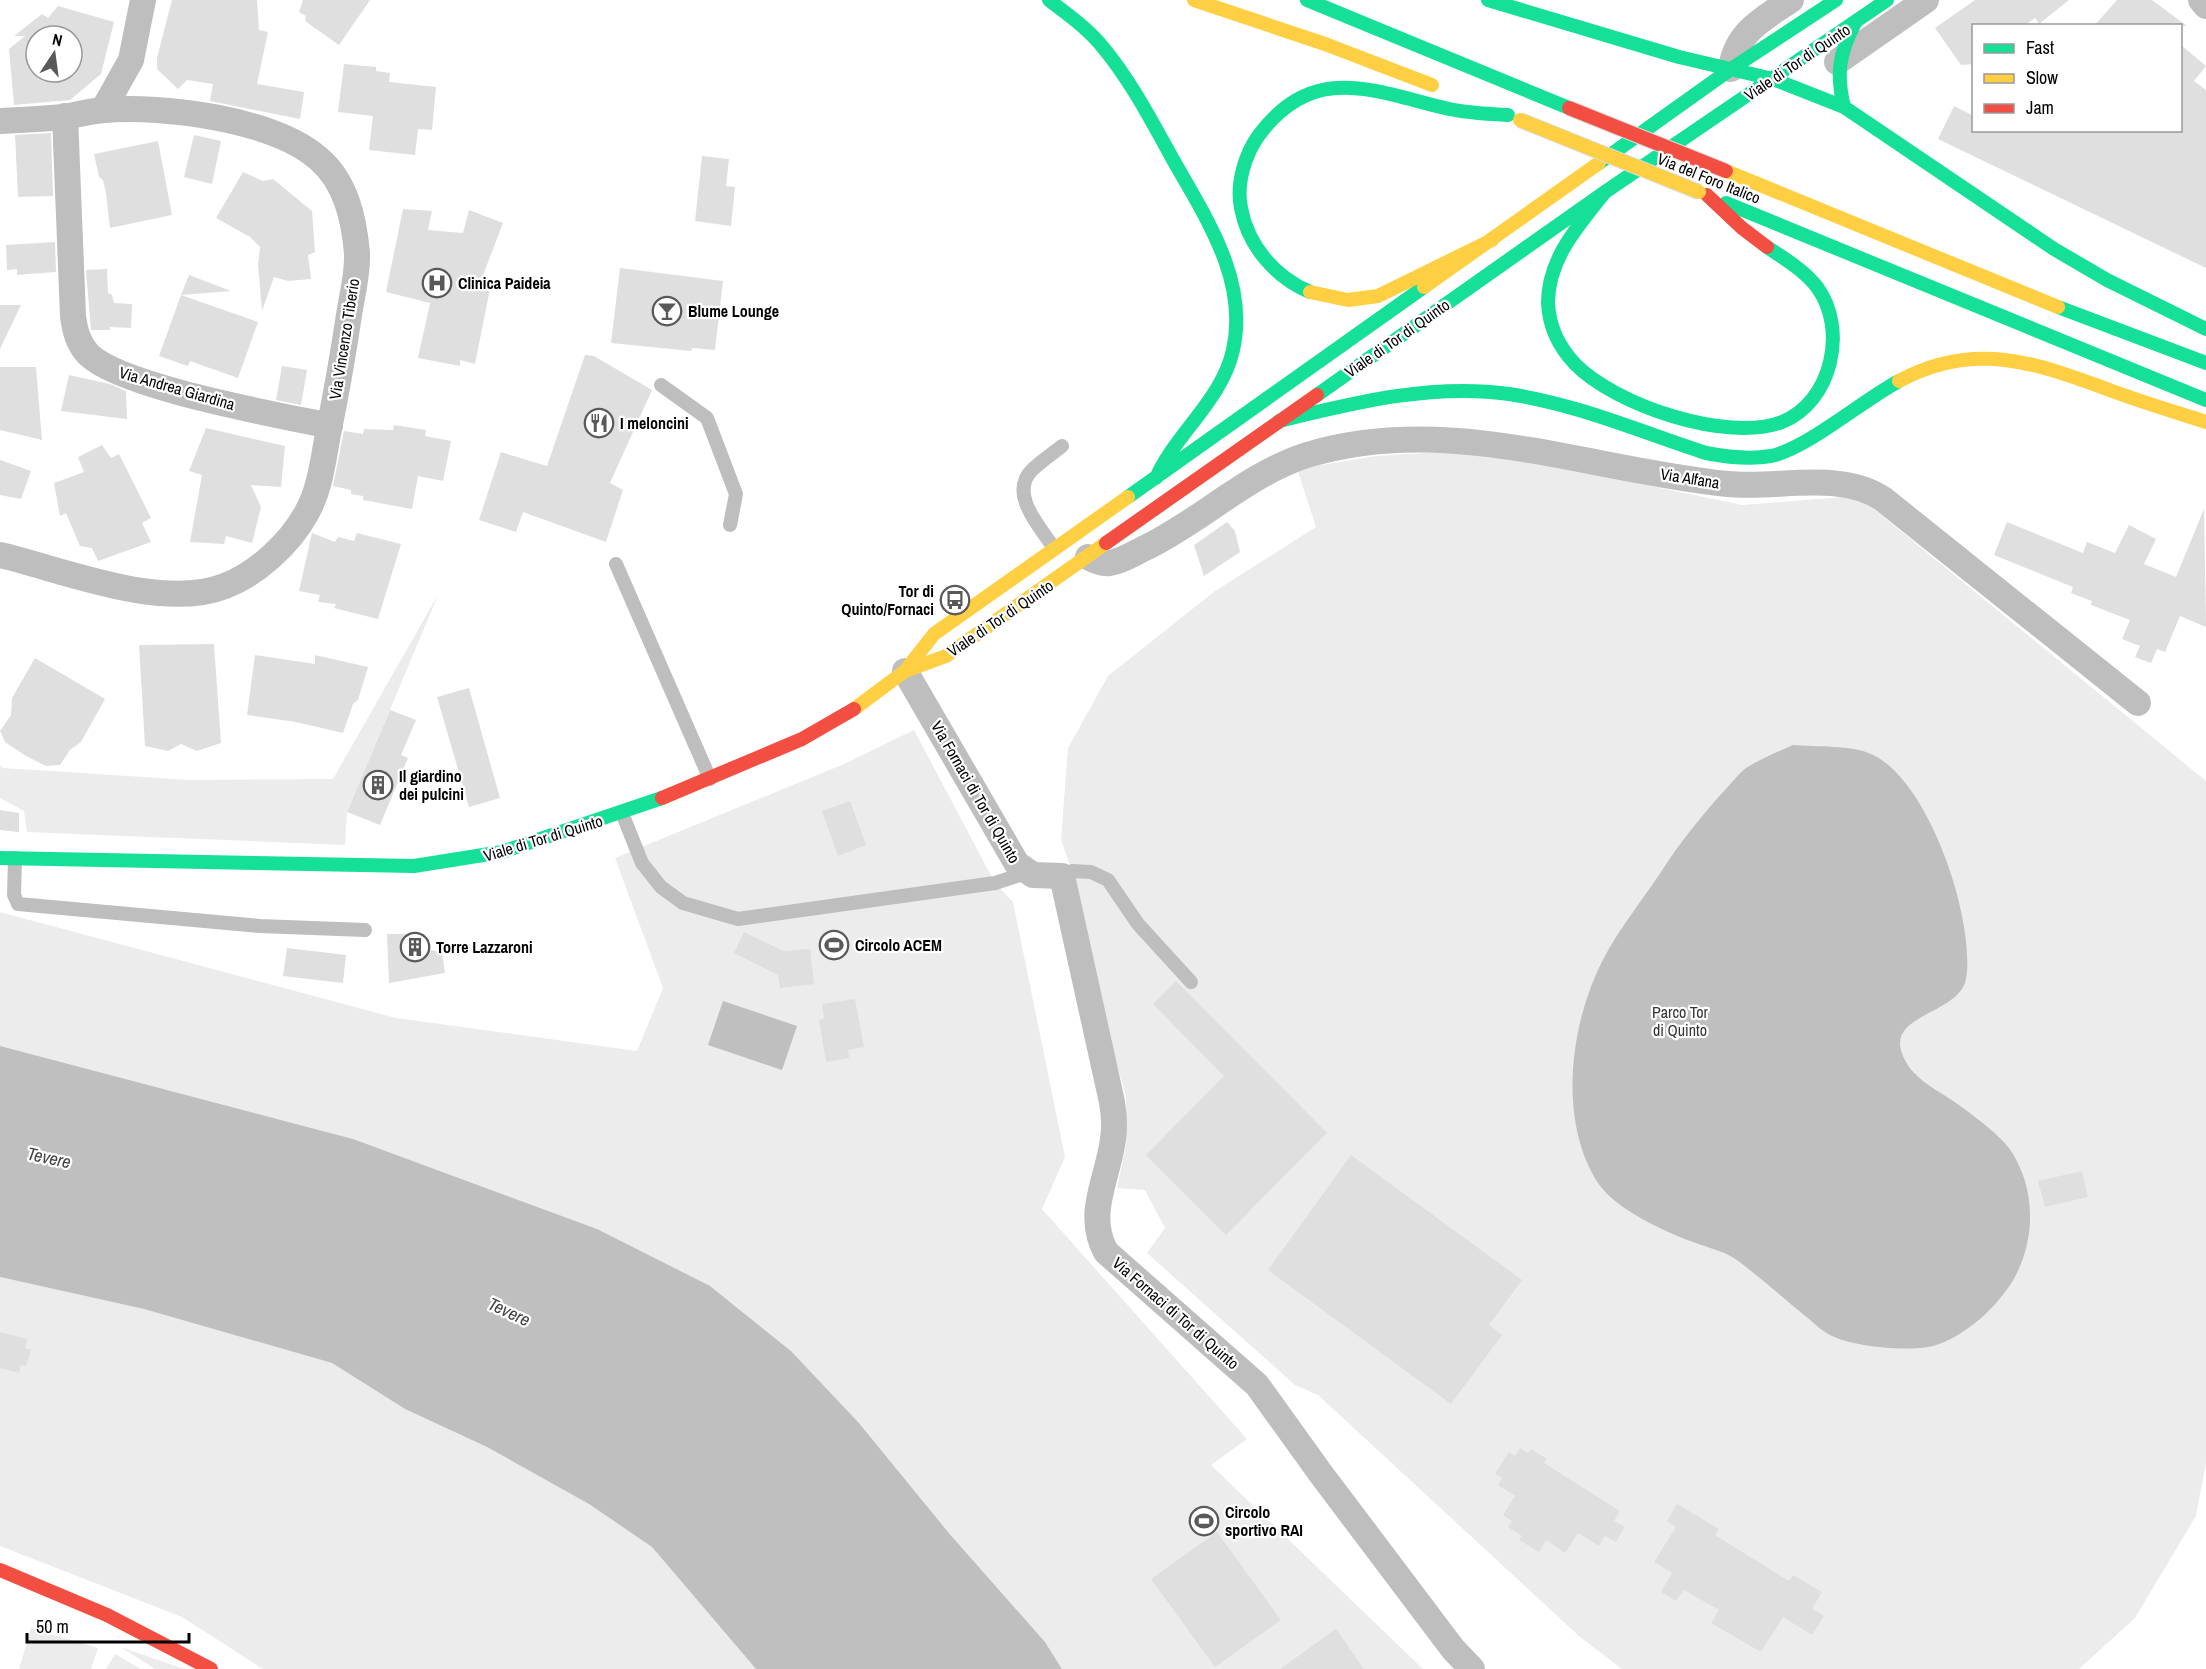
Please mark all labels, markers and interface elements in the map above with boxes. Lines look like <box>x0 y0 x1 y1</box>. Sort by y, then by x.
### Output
street label: Viale di Tor di Quinto <box>1740 18 1854 106</box>
north arrow <box>24 24 84 84</box>
legend <box>1972 24 2182 132</box>
text: N <box>50 28 64 51</box>
text: Fast <box>2026 35 2054 60</box>
text: Slow <box>2026 65 2058 90</box>
text: Jam <box>2026 95 2054 120</box>
street label: Via del Foro Italico <box>1654 147 1764 209</box>
hospital icon: Clinica Paideia <box>421 267 453 299</box>
place label: Clinica Paideia <box>458 272 551 294</box>
street label: Via Vincenzo Tiberio <box>324 277 364 401</box>
street label: Viale di Tor di Quinto <box>1340 294 1454 382</box>
bar icon: Blume Lounge <box>651 295 683 327</box>
place label: Blume Lounge <box>688 300 779 322</box>
street label: Via Andrea Giardina <box>117 361 238 415</box>
restaurant icon: I meloncini <box>583 407 615 439</box>
place label: I meloncini <box>620 412 689 434</box>
street label: Via Alfana <box>1659 462 1722 494</box>
street label: Viale di Tor di Quinto <box>943 574 1057 662</box>
place label: Tor di Quinto/Fornaci <box>841 580 934 620</box>
bus stop icon: Tor di Quinto/Fornaci <box>939 584 971 616</box>
street label: Via Fornaci di Tor di Quinto <box>926 717 1026 867</box>
place label: Il giardino dei pulcini <box>399 765 464 805</box>
building icon: Il giardino dei pulcini <box>362 769 394 801</box>
street label: Viale di Tor di Quinto <box>481 809 605 867</box>
sports icon: Circolo ACEM <box>818 929 850 961</box>
building icon: Torre Lazzaroni <box>399 931 431 963</box>
place label: Circolo ACEM <box>855 934 942 956</box>
place label: Torre Lazzaroni <box>436 936 533 958</box>
park label: Parco Tor di Quinto <box>1652 1001 1709 1041</box>
water label: Tevere <box>25 1141 73 1174</box>
street label: Via Fornaci di Tor di Quinto <box>1108 1252 1244 1374</box>
water label: Tevere <box>484 1291 534 1332</box>
place label: Circolo sportivo RAI <box>1225 1501 1303 1541</box>
sports icon: Circolo sportivo RAI <box>1188 1505 1220 1537</box>
scale bar <box>27 1606 189 1644</box>
text: 50 m <box>36 1614 69 1639</box>

